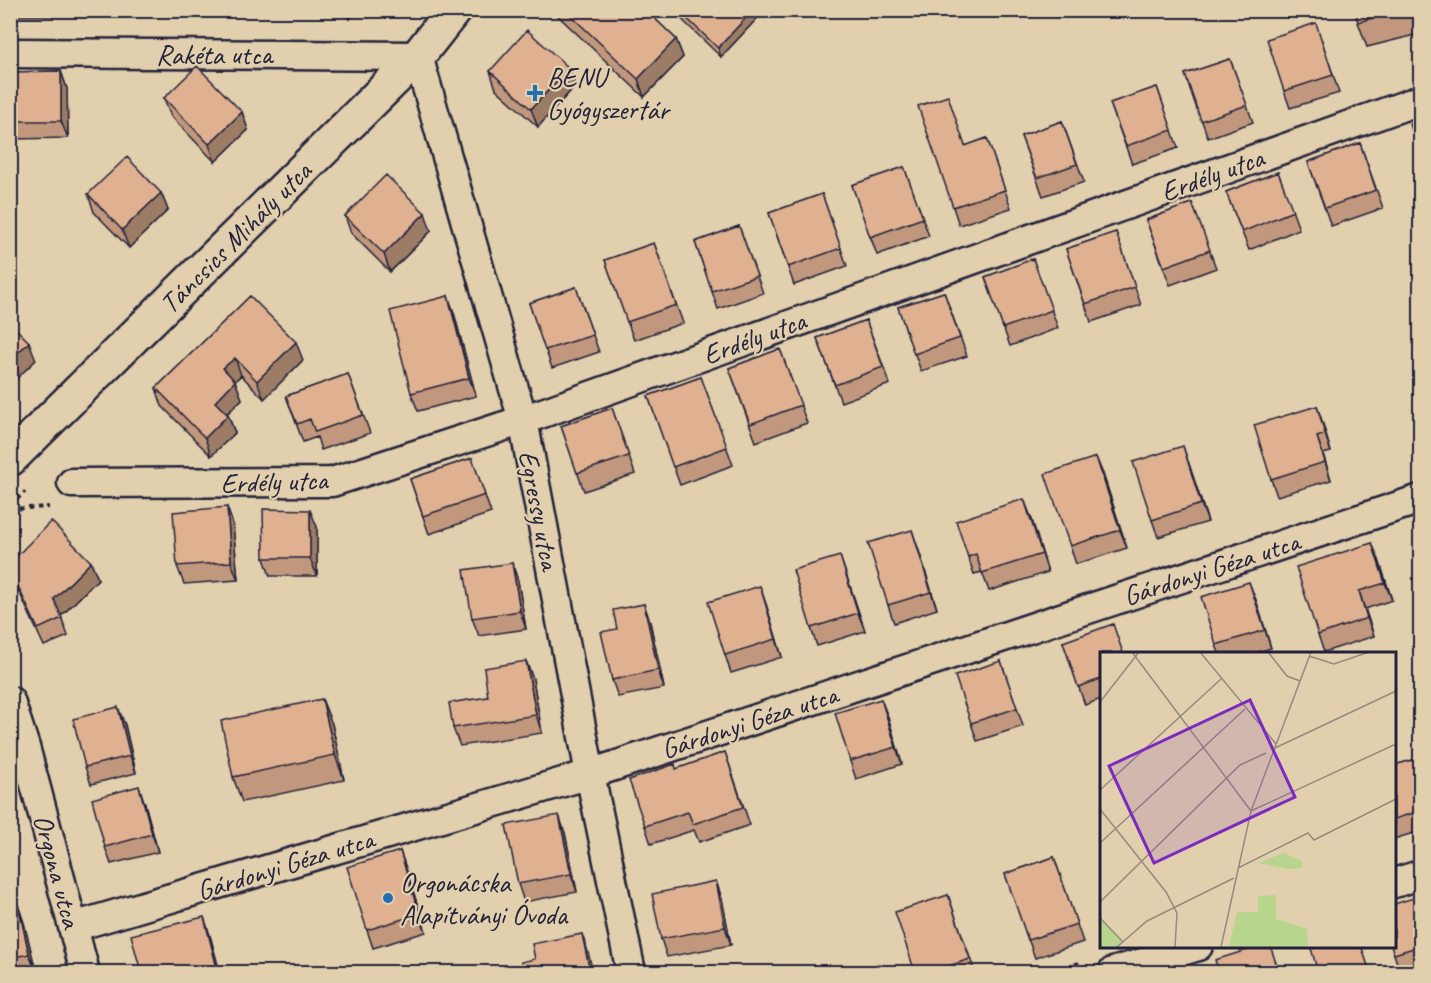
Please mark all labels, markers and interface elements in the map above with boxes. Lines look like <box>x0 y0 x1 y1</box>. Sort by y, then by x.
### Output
street label: Rakéta utca <box>156 37 275 72</box>
place label: BENU Gyógyszertár <box>547 60 672 127</box>
marker: BENU Gyógyszertár <box>528 86 542 100</box>
street label: Erdély utca <box>1156 139 1270 209</box>
street label: Táncsics Mihály utca <box>152 153 320 321</box>
street label: Erdély utca <box>698 302 812 372</box>
street label: Egressy utca <box>511 448 569 575</box>
street label: Erdély utca <box>220 462 330 501</box>
street label: Gárdonyi Géza utca <box>1119 523 1306 613</box>
inset map <box>1100 652 1395 947</box>
street label: Gárdonyi Géza utca <box>657 676 844 766</box>
street label: Orgona utca <box>26 811 90 933</box>
street label: Gárdonyi Géza utca <box>192 820 380 908</box>
place label: Orgonácska Alapítványi Óvoda <box>400 865 569 932</box>
marker: Orgonácska Alapítványi Óvoda <box>381 891 395 905</box>

